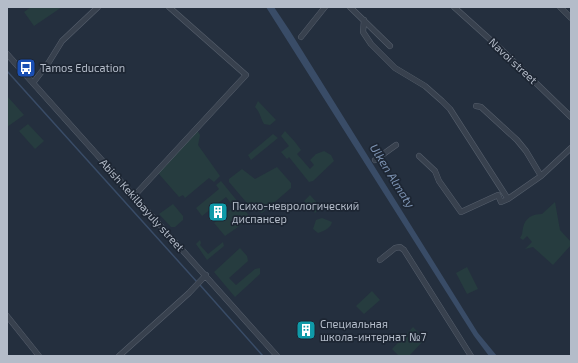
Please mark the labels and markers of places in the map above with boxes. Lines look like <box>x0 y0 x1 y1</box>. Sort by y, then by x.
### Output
bus stop icon: Tamos Education <box>15 57 37 79</box>
place label: Tamos Education <box>40 61 125 74</box>
place label: Психо-неврологический диспансер <box>232 199 359 225</box>
building icon: Психо-неврологический диспансер <box>207 201 229 223</box>
place label: Специальная школа-интернат №7 <box>320 317 427 343</box>
building icon: Специальная школа-интернат №7 <box>295 319 317 341</box>

